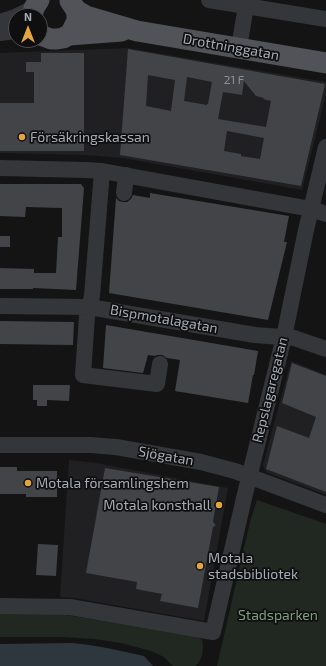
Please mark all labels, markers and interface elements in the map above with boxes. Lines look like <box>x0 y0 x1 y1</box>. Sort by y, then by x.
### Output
north arrow <box>8 8 48 48</box>
text: N <box>24 10 32 23</box>
street label: Drottninggatan <box>182 30 280 64</box>
house number: 21 F <box>224 73 244 87</box>
place label: Försäkringskassan <box>30 129 150 145</box>
marker: Försäkringskassan <box>17 132 27 142</box>
street label: Bispmotalagatan <box>109 301 219 337</box>
street label: Repslagaregatan <box>249 336 291 444</box>
street label: Sjögatan <box>137 443 195 469</box>
place label: Motala församlingshem <box>36 475 189 491</box>
marker: Motala församlingshem <box>23 478 33 488</box>
place label: Motala konsthall <box>103 497 211 513</box>
marker: Motala konsthall <box>214 500 224 510</box>
place label: Motala stadsbibliotek <box>208 550 298 582</box>
marker: Motala stadsbibliotek <box>195 561 205 571</box>
park label: Stadsparken <box>238 607 318 623</box>

